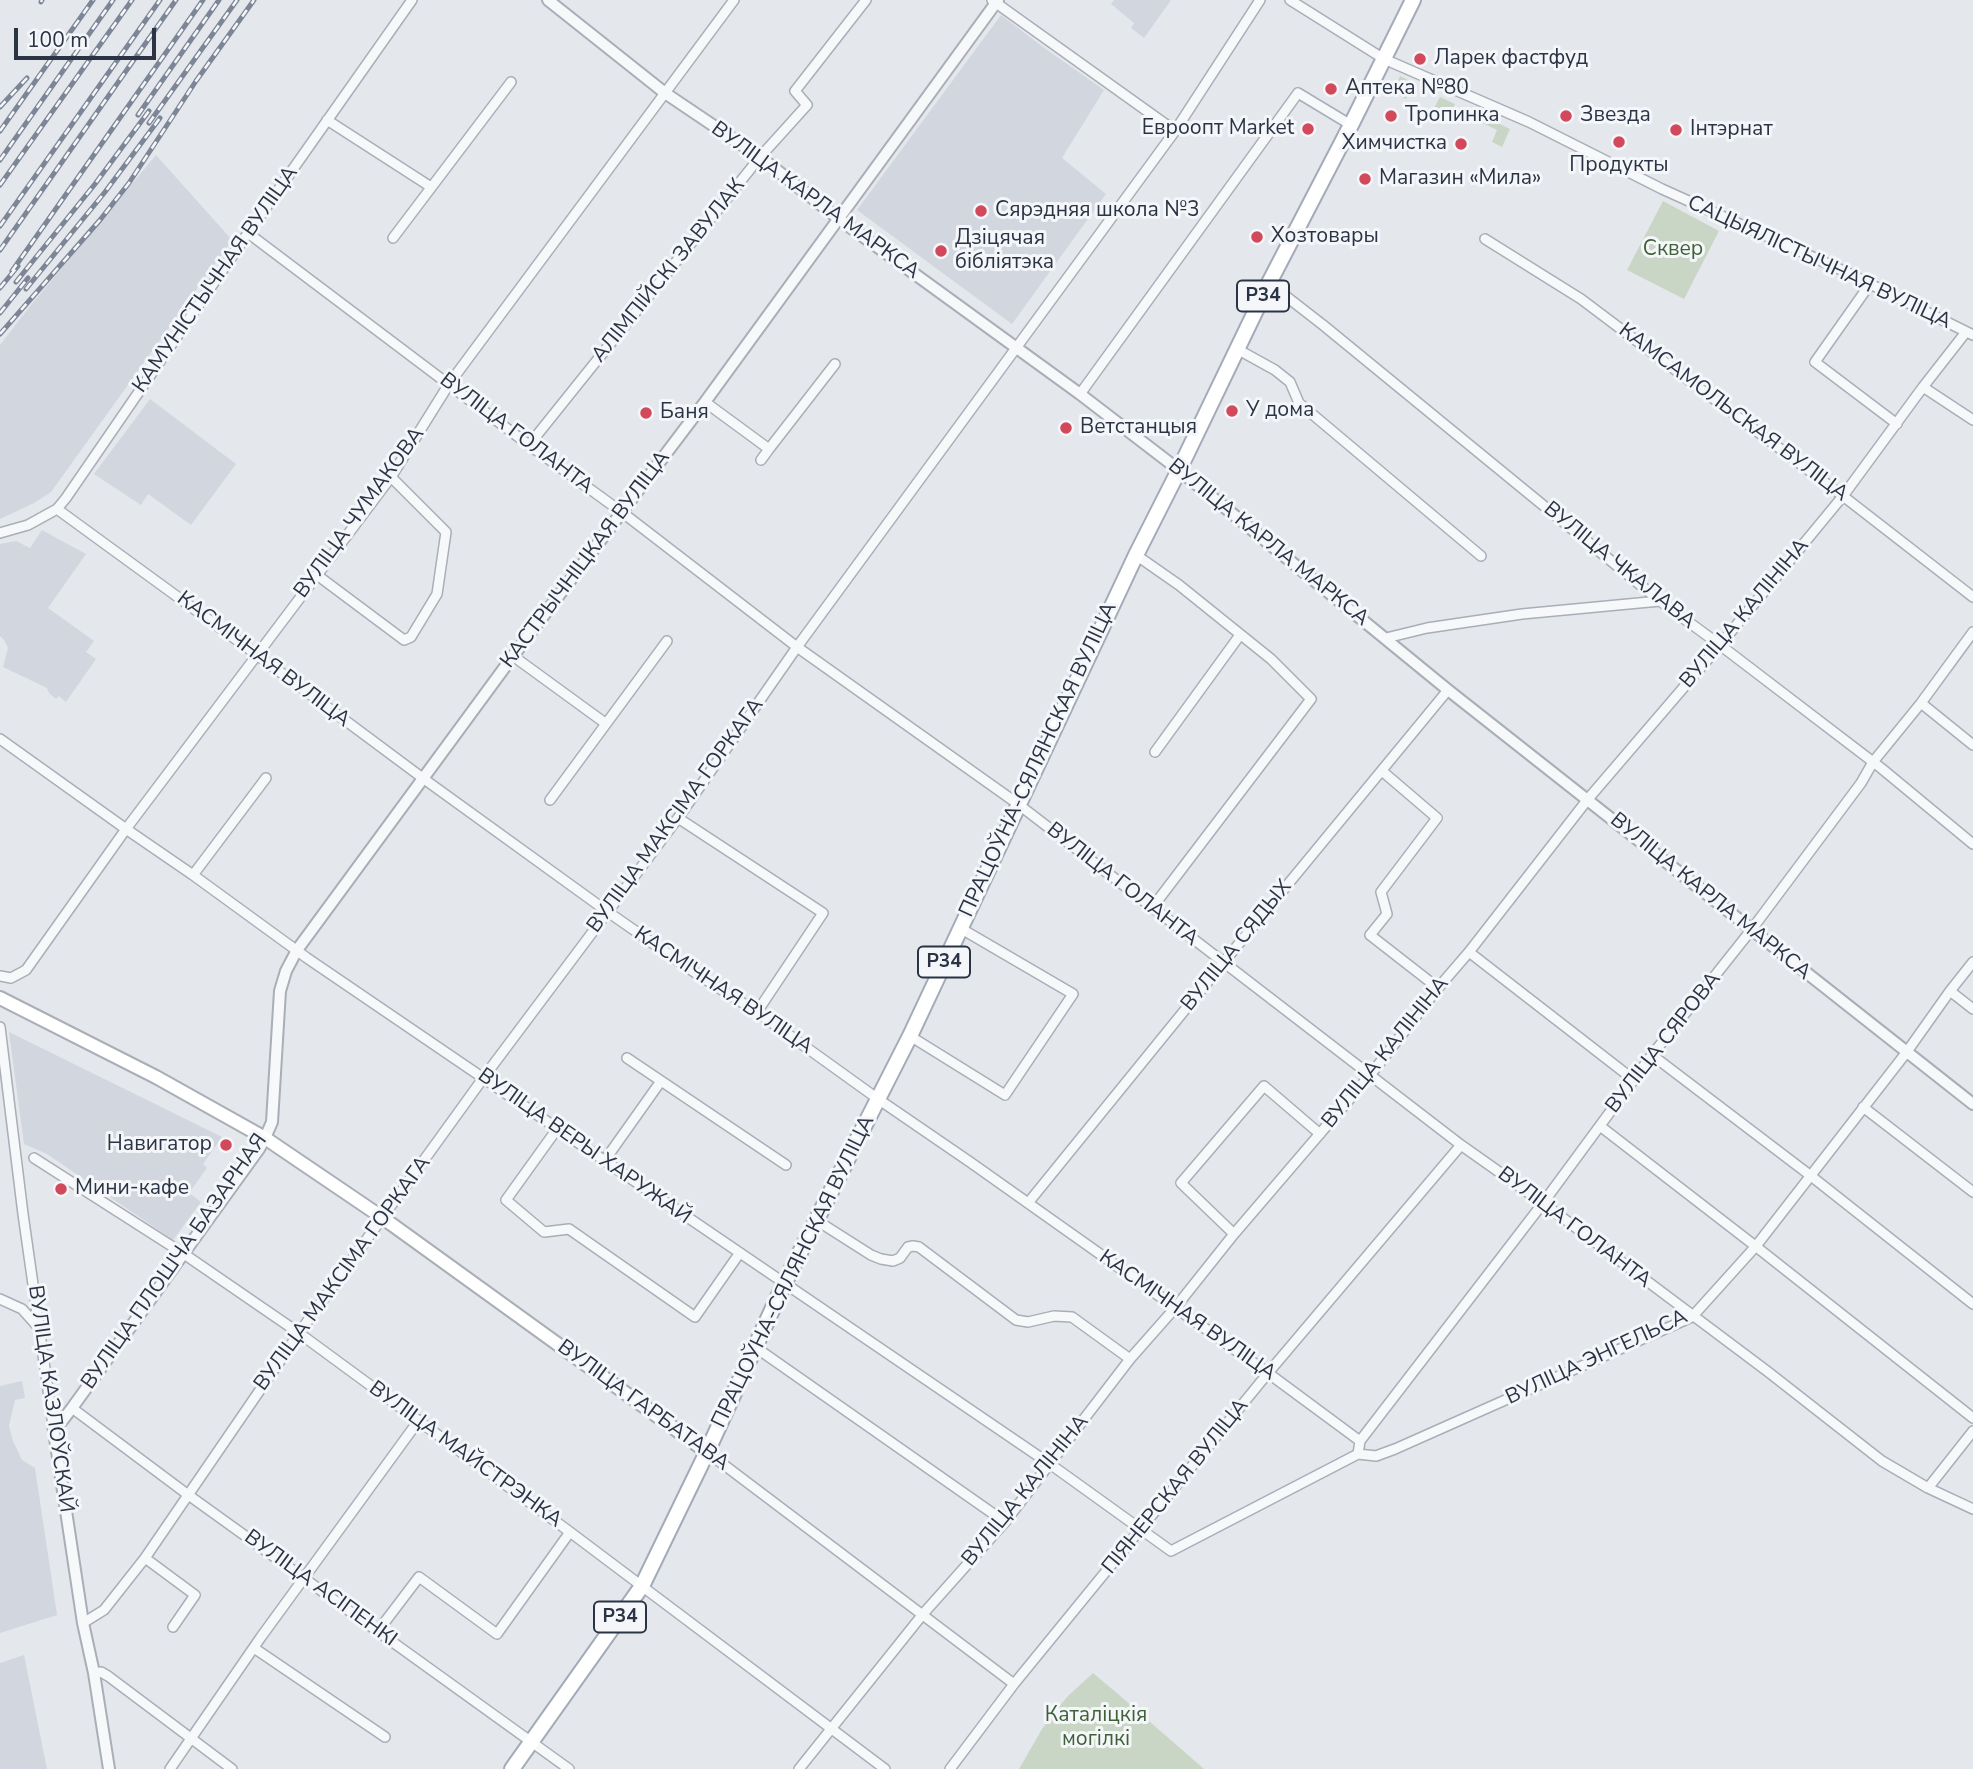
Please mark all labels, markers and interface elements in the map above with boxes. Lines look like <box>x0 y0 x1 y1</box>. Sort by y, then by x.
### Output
scale bar <box>18 14 159 58</box>
text: 100 m <box>27 26 88 54</box>
place label: Ларек фастфуд <box>1434 46 1588 72</box>
marker: Ларек фастфуд <box>1412 51 1428 67</box>
place label: Аптека №80 <box>1345 76 1469 102</box>
marker: Аптека №80 <box>1323 81 1339 97</box>
place label: Тропинка <box>1405 103 1500 129</box>
place label: Звезда <box>1580 103 1651 129</box>
marker: Тропинка <box>1383 108 1399 124</box>
marker: Звезда <box>1558 108 1574 124</box>
place label: Евроопт Market <box>1142 116 1294 142</box>
street label: ВУЛІЦА КАРЛА МАРКСА <box>706 117 924 285</box>
place label: Інтэрнат <box>1690 117 1773 143</box>
marker: Евроопт Market <box>1300 121 1316 137</box>
marker: Інтэрнат <box>1668 122 1684 138</box>
place label: Химчистка <box>1342 131 1447 157</box>
marker: Продукты <box>1611 134 1627 150</box>
marker: Химчистка <box>1453 136 1469 152</box>
place label: Продукты <box>1569 153 1669 179</box>
street label: КАМУНІСТЫЧНАЯ ВУЛІЦА <box>128 162 304 398</box>
place label: Магазин «Мила» <box>1379 166 1541 192</box>
marker: Магазин «Мила» <box>1357 171 1373 187</box>
street label: АЛІМПІЙСКІ ЗАВУЛАК <box>587 174 751 368</box>
street label: САЦЫЯЛІСТЫЧНАЯ ВУЛІЦА <box>1683 191 1955 335</box>
place label: Сярэдняя школа №3 <box>995 198 1200 224</box>
marker: Сярэдняя школа №3 <box>973 203 989 219</box>
place label: Хозтовары <box>1271 224 1379 250</box>
place label: Дзіцячая бібліятэка <box>955 226 1054 276</box>
marker: Хозтовары <box>1249 229 1265 245</box>
park label: Сквер <box>1643 237 1703 263</box>
marker: Дзіцячая бібліятэка <box>933 243 949 259</box>
road number: Р34 <box>1237 280 1289 312</box>
street label: КАМСАМОЛЬСКАЯ ВУЛІЦА <box>1613 318 1853 508</box>
street label: ВУЛІЦА ГОЛАНТА <box>434 368 598 500</box>
place label: У дома <box>1246 398 1314 424</box>
place label: Баня <box>660 400 709 426</box>
marker: У дома <box>1224 403 1240 419</box>
marker: Баня <box>638 405 654 421</box>
place label: Ветстанцыя <box>1080 415 1197 441</box>
marker: Ветстанцыя <box>1058 420 1074 436</box>
street label: ВУЛІЦА ЧУМАКОВА <box>290 423 430 603</box>
street label: КАСТРЫЧНІЦКАЯ ВУЛІЦА <box>496 446 676 674</box>
street label: ВУЛІЦА КАРЛА МАРКСА <box>1162 454 1374 632</box>
street label: ВУЛІЦА ЧКАЛАВА <box>1538 497 1700 635</box>
street label: ВУЛІЦА КАЛІНІНА <box>1675 534 1815 694</box>
street label: КАСМІЧНАЯ ВУЛІЦА <box>171 587 355 733</box>
street label: ПРАЦОЎНА-СЯЛЯНСКАЯ ВУЛІЦА <box>955 599 1123 921</box>
street label: ВУЛІЦА МАКСІМА ГОРКАГА <box>582 694 770 938</box>
street label: ВУЛІЦА КАРЛА МАРКСА <box>1604 808 1816 986</box>
street label: ВУЛІЦА ГОЛАНТА <box>1041 818 1203 952</box>
street label: ВУЛІЦА СЯДЫХ <box>1176 875 1298 1017</box>
street label: КАСМІЧНАЯ ВУЛІЦА <box>629 922 817 1060</box>
road number: Р34 <box>918 946 970 978</box>
street label: ВУЛІЦА СЯРОВА <box>1601 967 1727 1119</box>
street label: ВУЛІЦА КАЛІНІНА <box>1317 972 1455 1134</box>
street label: ВУЛІЦА ВЕРЫ ХАРУЖАЙ <box>472 1064 696 1230</box>
street label: ПРАЦОЎНА-СЯЛЯНСКАЯ ВУЛІЦА <box>707 1112 881 1432</box>
street label: ВУЛІЦА ПЛОШЧА БАЗАРНАЯ <box>77 1129 273 1395</box>
place label: Навигатор <box>107 1132 212 1158</box>
marker: Навигатор <box>218 1137 234 1153</box>
street label: ВУЛІЦА МАКСІМА ГОРКАГА <box>249 1152 437 1396</box>
street label: ВУЛІЦА ГОЛАНТА <box>1492 1162 1656 1294</box>
place label: Мини-кафе <box>75 1176 189 1202</box>
marker: Мини-кафе <box>53 1181 69 1197</box>
street label: КАСМІЧНАЯ ВУЛІЦА <box>1094 1245 1280 1387</box>
street label: ВУЛІЦА КАЗЛОЎСКАЙ <box>22 1284 78 1514</box>
street label: ВУЛІЦА ЭНГЕЛЬСА <box>1502 1305 1692 1411</box>
street label: ВУЛІЦА ГАРБАТАВА <box>552 1335 734 1477</box>
street label: ВУЛІЦА МАЙСТРЭНКА <box>364 1376 566 1534</box>
street label: ПІЯНЕРСКАЯ ВУЛІЦА <box>1097 1394 1255 1580</box>
street label: ВУЛІЦА КАЛІНІНА <box>957 1410 1095 1572</box>
street label: ВУЛІЦА АСІПЕНКІ <box>239 1525 401 1653</box>
road number: Р34 <box>594 1602 646 1632</box>
park label: Каталіцкія могілкі <box>1045 1703 1147 1753</box>

